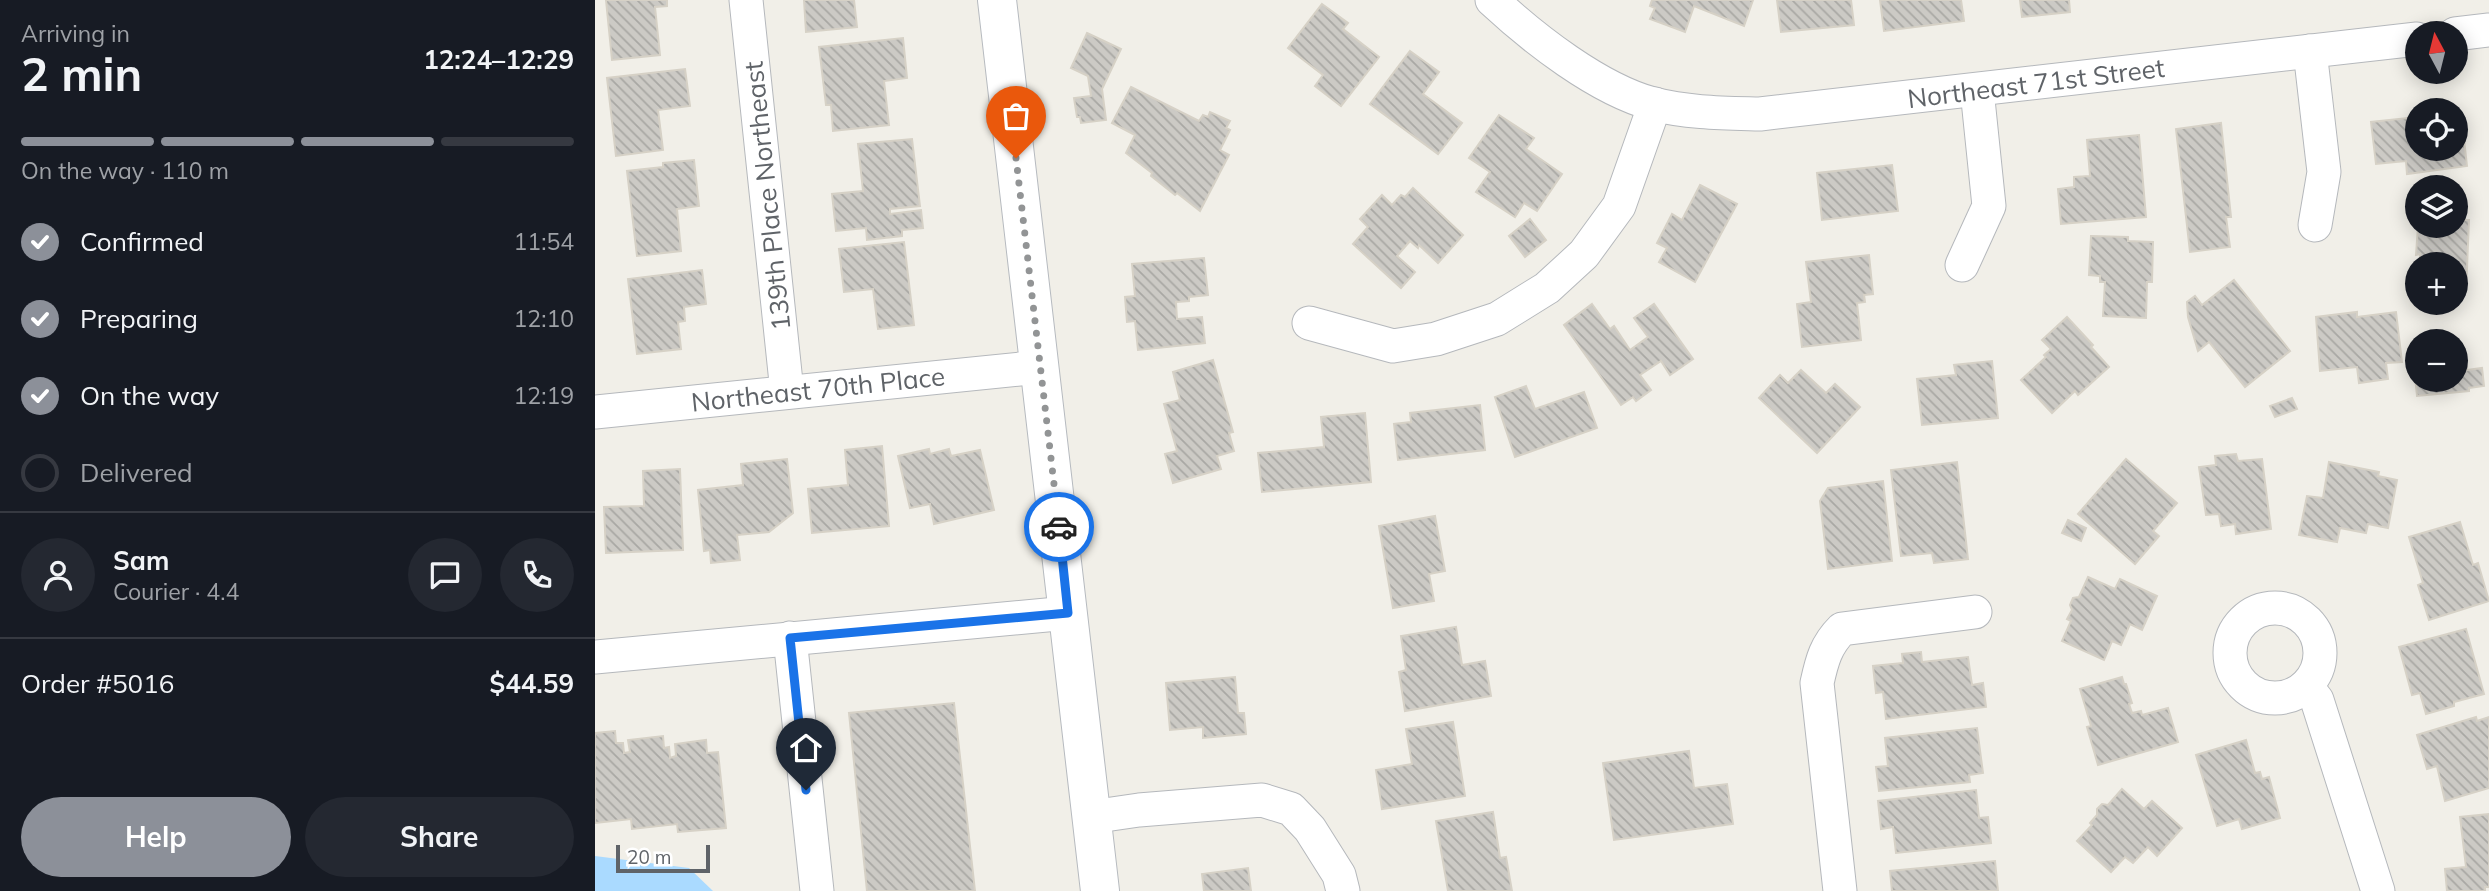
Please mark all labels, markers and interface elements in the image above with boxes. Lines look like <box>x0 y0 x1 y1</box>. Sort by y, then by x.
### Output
text: Arriving in <box>21 19 130 48</box>
north arrow <box>2405 21 2467 84</box>
map controls <box>2405 21 2468 392</box>
text: 12:24–12:29 <box>423 43 574 76</box>
text: 2 min <box>21 45 142 103</box>
street label: Northeast 71st Street <box>1906 51 2166 115</box>
street label: 139th Place Northeast <box>736 60 798 332</box>
pin <box>986 86 1046 158</box>
icon: bag <box>997 97 1035 135</box>
button: locate <box>2405 98 2468 161</box>
text: On the way · 110 m <box>21 156 229 185</box>
button: layers <box>2405 175 2468 238</box>
icon: check <box>21 223 59 261</box>
text: Confirmed <box>80 225 204 258</box>
text: 11:54 <box>514 227 574 256</box>
button: + <box>2405 252 2468 315</box>
icon: check <box>21 300 59 338</box>
text: Preparing <box>80 302 198 335</box>
text: 12:10 <box>514 304 574 333</box>
button: − <box>2405 329 2468 392</box>
street label: Northeast 70th Place <box>690 359 946 419</box>
icon: check <box>21 377 59 415</box>
text: On the way <box>80 379 219 412</box>
text: 12:19 <box>514 381 574 410</box>
text: Delivered <box>80 456 193 489</box>
courier <box>1024 492 1094 562</box>
icon: car <box>1040 508 1078 546</box>
button: person <box>21 538 95 612</box>
button: chat <box>408 538 482 612</box>
button: phone <box>500 538 574 612</box>
text: Sam <box>113 544 169 577</box>
text: Courier · 4.4 <box>113 577 239 606</box>
text: Order #5016 <box>21 667 174 700</box>
text: $44.59 <box>490 667 574 700</box>
pin <box>776 718 836 790</box>
icon: home <box>787 729 825 767</box>
button: Help <box>21 797 291 877</box>
button: Share <box>305 797 574 877</box>
scale bar <box>616 842 711 874</box>
text: 20 m <box>627 845 671 869</box>

